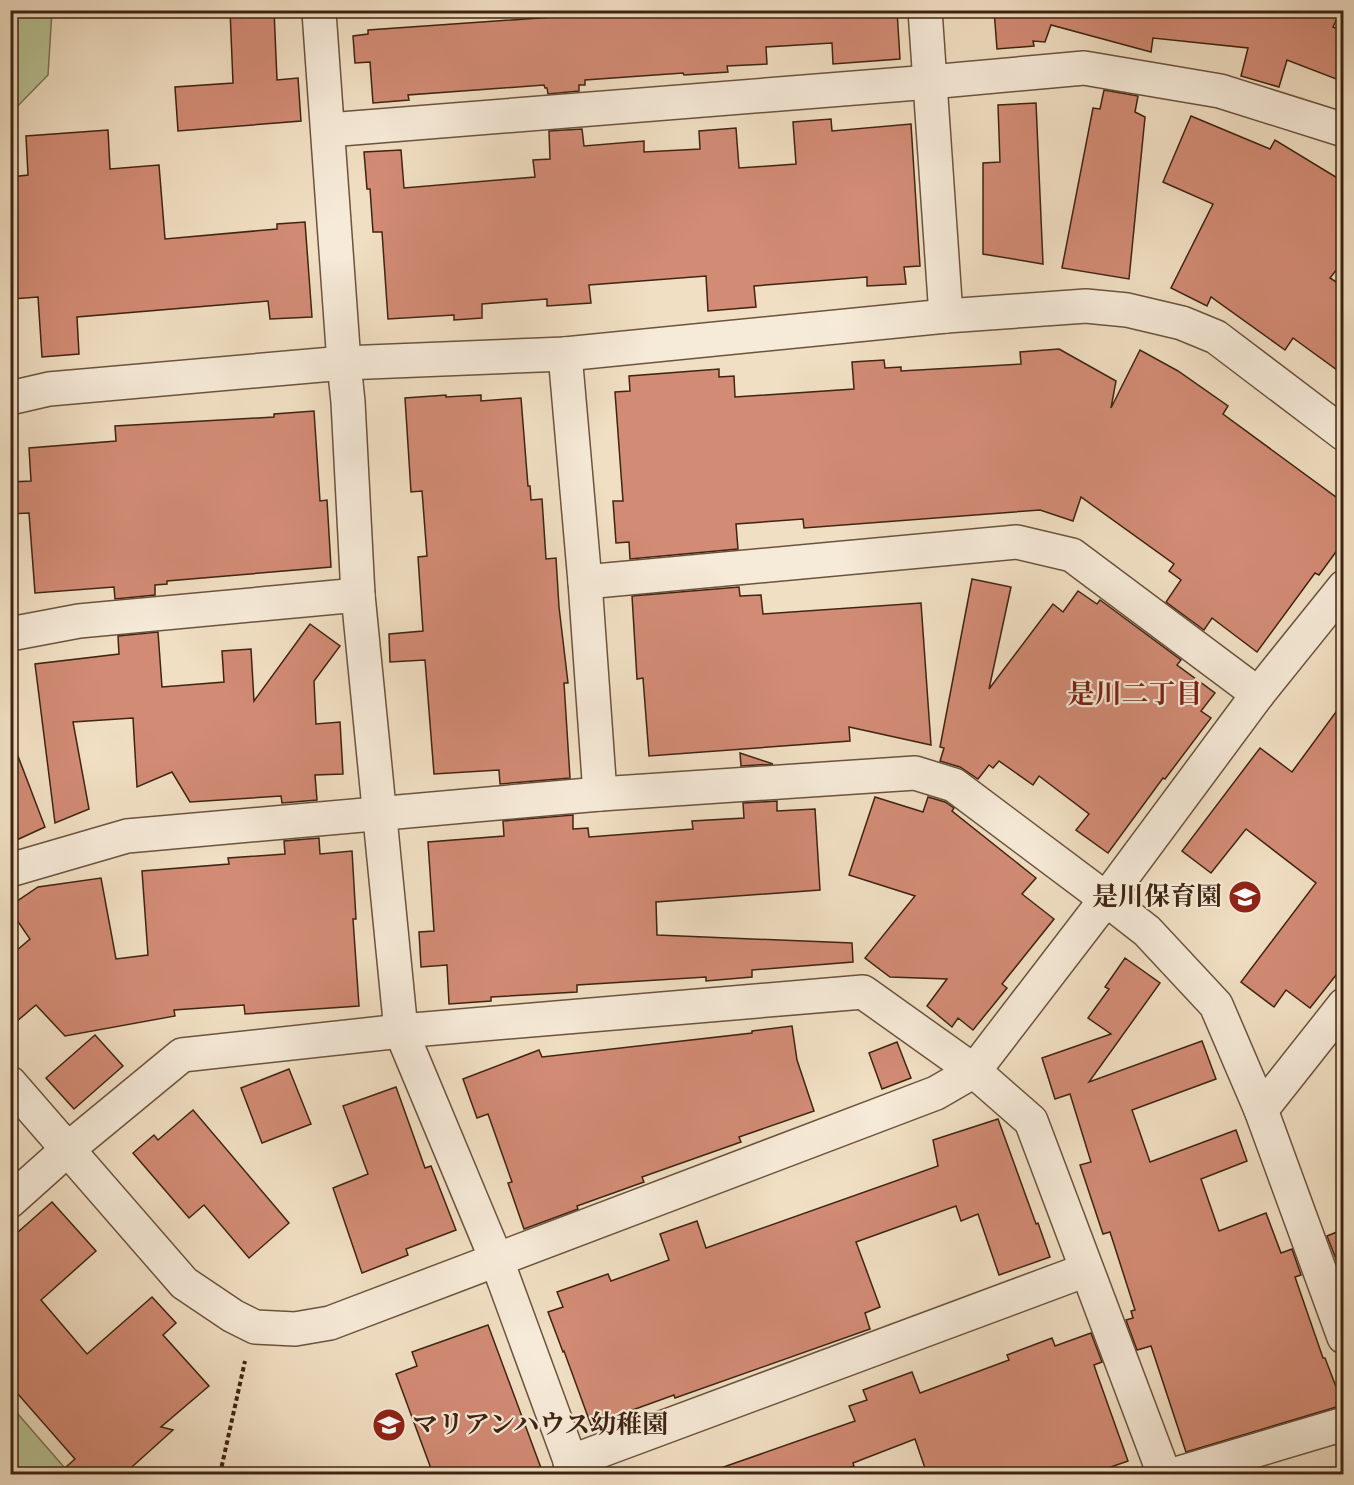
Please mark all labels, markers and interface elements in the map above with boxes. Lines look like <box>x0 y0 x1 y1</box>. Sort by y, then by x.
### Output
district label: 是川二丁目 <box>1068 678 1203 712</box>
school or university icon: 是川保育園 <box>1227 879 1263 915</box>
place label: 是川保育園 <box>1092 881 1222 914</box>
school or university icon: マリアンハウス幼稚園 <box>371 1407 407 1443</box>
place label: マリアンハウス幼稚園 <box>412 1409 668 1442</box>

